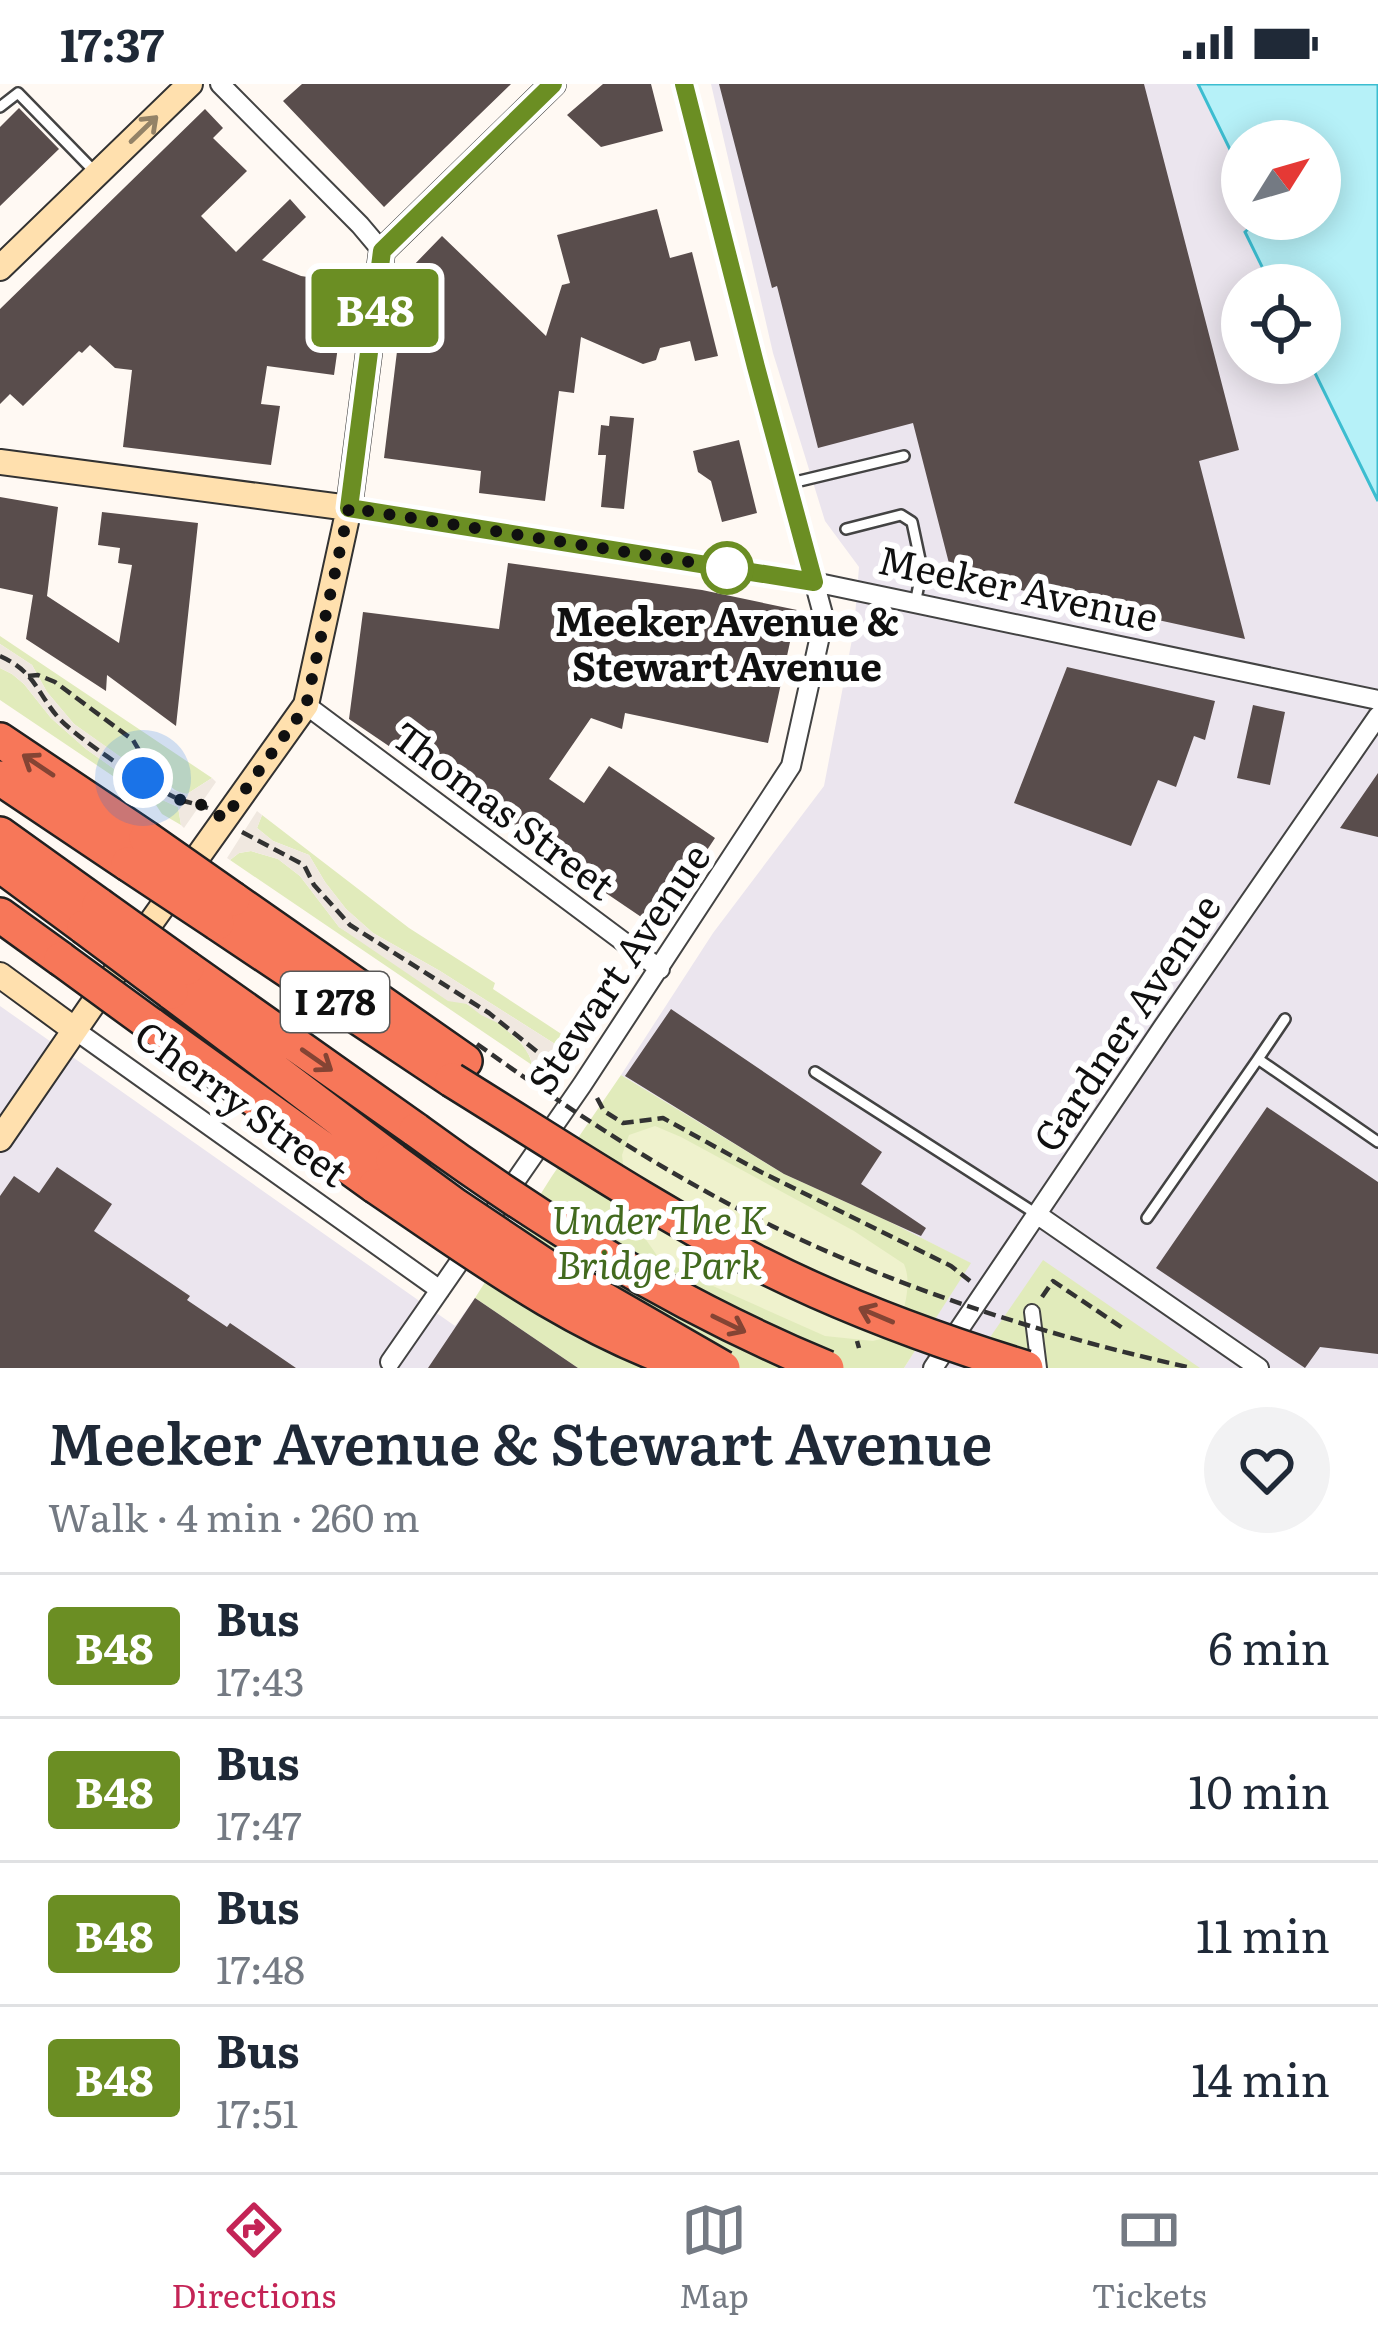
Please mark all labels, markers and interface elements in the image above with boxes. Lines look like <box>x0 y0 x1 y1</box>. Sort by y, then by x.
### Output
text: 17:37 <box>60 9 164 76</box>
one-way arrow <box>129 115 158 143</box>
north arrow <box>1221 120 1341 240</box>
map controls <box>1221 120 1341 384</box>
button: locate <box>1221 264 1341 384</box>
line badge: B48 <box>306 269 444 347</box>
text: B48 <box>335 277 415 339</box>
street label: Meeker Avenue <box>873 528 1164 644</box>
marker: Meeker Avenue & Stewart Avenue <box>702 543 752 593</box>
place label: Meeker Avenue & Stewart Avenue <box>555 590 899 693</box>
street label: Thomas Street <box>381 705 629 912</box>
your location <box>113 748 173 808</box>
one-way arrow <box>22 753 56 778</box>
street label: Stewart Avenue <box>511 830 722 1104</box>
street label: Gardner Avenue <box>1017 881 1233 1162</box>
road number: I 278 <box>281 972 389 1032</box>
street label: Cherry Street <box>124 1004 362 1199</box>
one-way arrow <box>300 1047 333 1072</box>
park label: Under The K Bridge Park <box>552 1188 767 1291</box>
one-way arrow <box>858 1303 895 1324</box>
one-way arrow <box>710 1314 746 1336</box>
text: Meeker Avenue & Stewart Avenue <box>48 1398 992 1483</box>
button: heart <box>1204 1407 1330 1533</box>
text: Walk · 4 min · 260 m <box>48 1486 420 1544</box>
text: Bus <box>216 1583 300 1650</box>
text: 6 min <box>1208 1612 1330 1679</box>
text: B48 <box>74 1615 154 1677</box>
text: 17:43 <box>216 1650 305 1708</box>
text: Bus <box>216 1727 300 1794</box>
text: 10 min <box>1188 1756 1330 1823</box>
text: B48 <box>74 1759 154 1821</box>
text: 17:47 <box>216 1794 302 1852</box>
text: Bus <box>216 1871 300 1938</box>
text: 11 min <box>1196 1900 1330 1967</box>
text: B48 <box>74 1903 154 1965</box>
text: 17:48 <box>216 1938 305 1996</box>
text: Bus <box>216 2015 300 2082</box>
text: 14 min <box>1191 2044 1330 2111</box>
text: B48 <box>74 2047 154 2109</box>
text: 17:51 <box>216 2082 298 2140</box>
tab: Directions <box>171 2197 336 2318</box>
tab: Map <box>679 2197 749 2318</box>
tab: Tickets <box>1092 2197 1207 2318</box>

